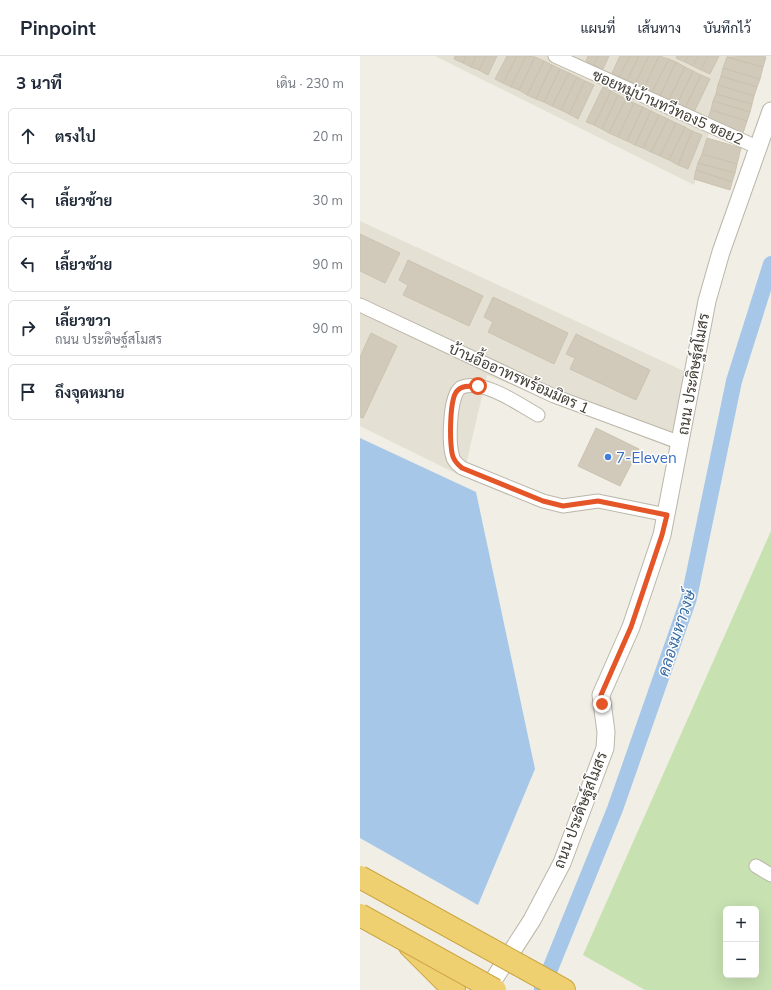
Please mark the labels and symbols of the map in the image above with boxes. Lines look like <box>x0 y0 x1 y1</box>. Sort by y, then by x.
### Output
street label: ซอยหมู่บ้านทวีทอง5 ซอย2 <box>589 65 747 150</box>
street label: ถนน ประดิษฐ์สโมสร <box>673 312 714 437</box>
street label: บ้านอื้ออาทรพร้อมมิตร 1 <box>446 334 594 418</box>
route start <box>469 377 487 395</box>
place label: 7-Eleven <box>616 448 677 467</box>
marker: 7-Eleven <box>603 452 613 462</box>
water label: คลองมหาวงษ์ <box>651 585 700 679</box>
route end <box>593 695 611 713</box>
street label: ถนน ประดิษฐ์สโมสร <box>549 749 612 871</box>

